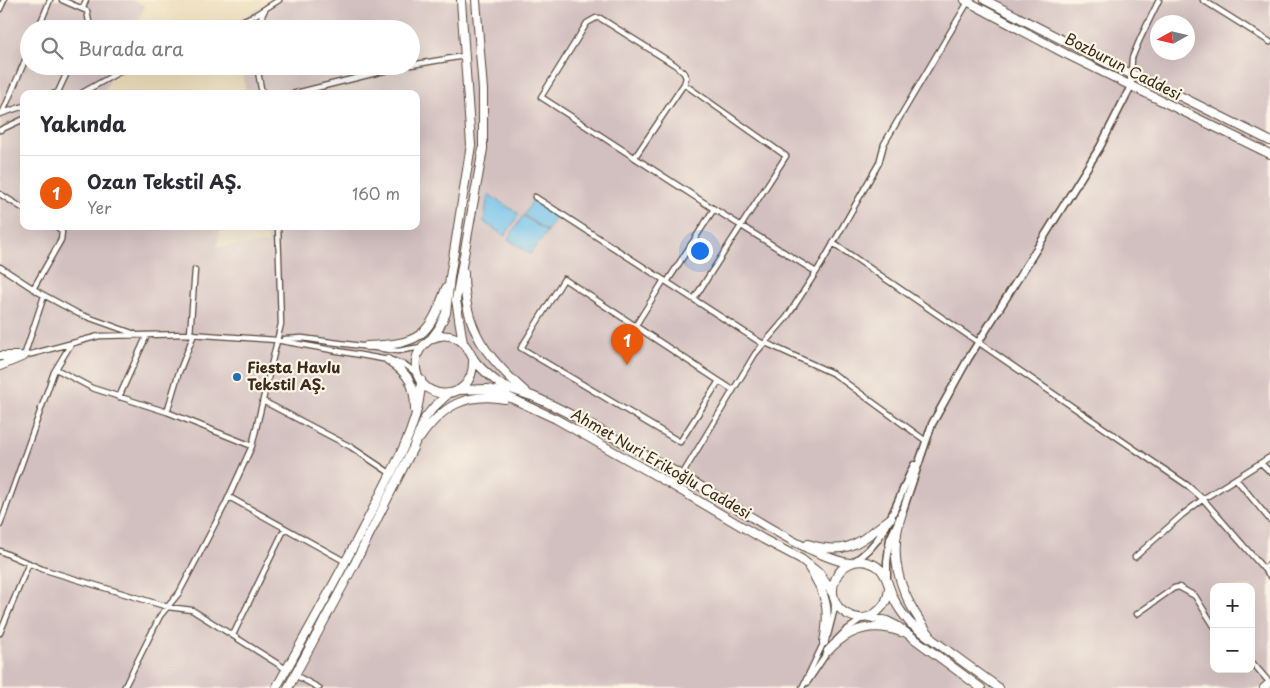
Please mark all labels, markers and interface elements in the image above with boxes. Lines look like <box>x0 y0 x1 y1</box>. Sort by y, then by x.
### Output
north arrow <box>1150 15 1195 60</box>
search box <box>20 20 420 75</box>
street label: Bozburun Caddesi <box>1061 26 1186 105</box>
icon: search <box>38 34 66 62</box>
text: Burada ara <box>78 34 183 62</box>
text: Yakında <box>40 107 126 139</box>
text: Ozan Tekstil AŞ. <box>87 167 242 195</box>
text: 1 <box>52 181 60 205</box>
text: 160 m <box>352 181 400 205</box>
text: Yer <box>87 195 111 219</box>
your location <box>687 238 713 264</box>
pin: 1 <box>611 324 643 365</box>
place label: Fiesta Havlu Tekstil AŞ. <box>247 355 340 395</box>
marker: Fiesta Havlu Tekstil AŞ. <box>231 371 243 383</box>
street label: Ahmet Nuri Erikoğlu Caddesi <box>567 402 756 524</box>
map controls <box>1210 583 1255 673</box>
button: + <box>1210 583 1255 628</box>
button: − <box>1210 628 1255 673</box>

